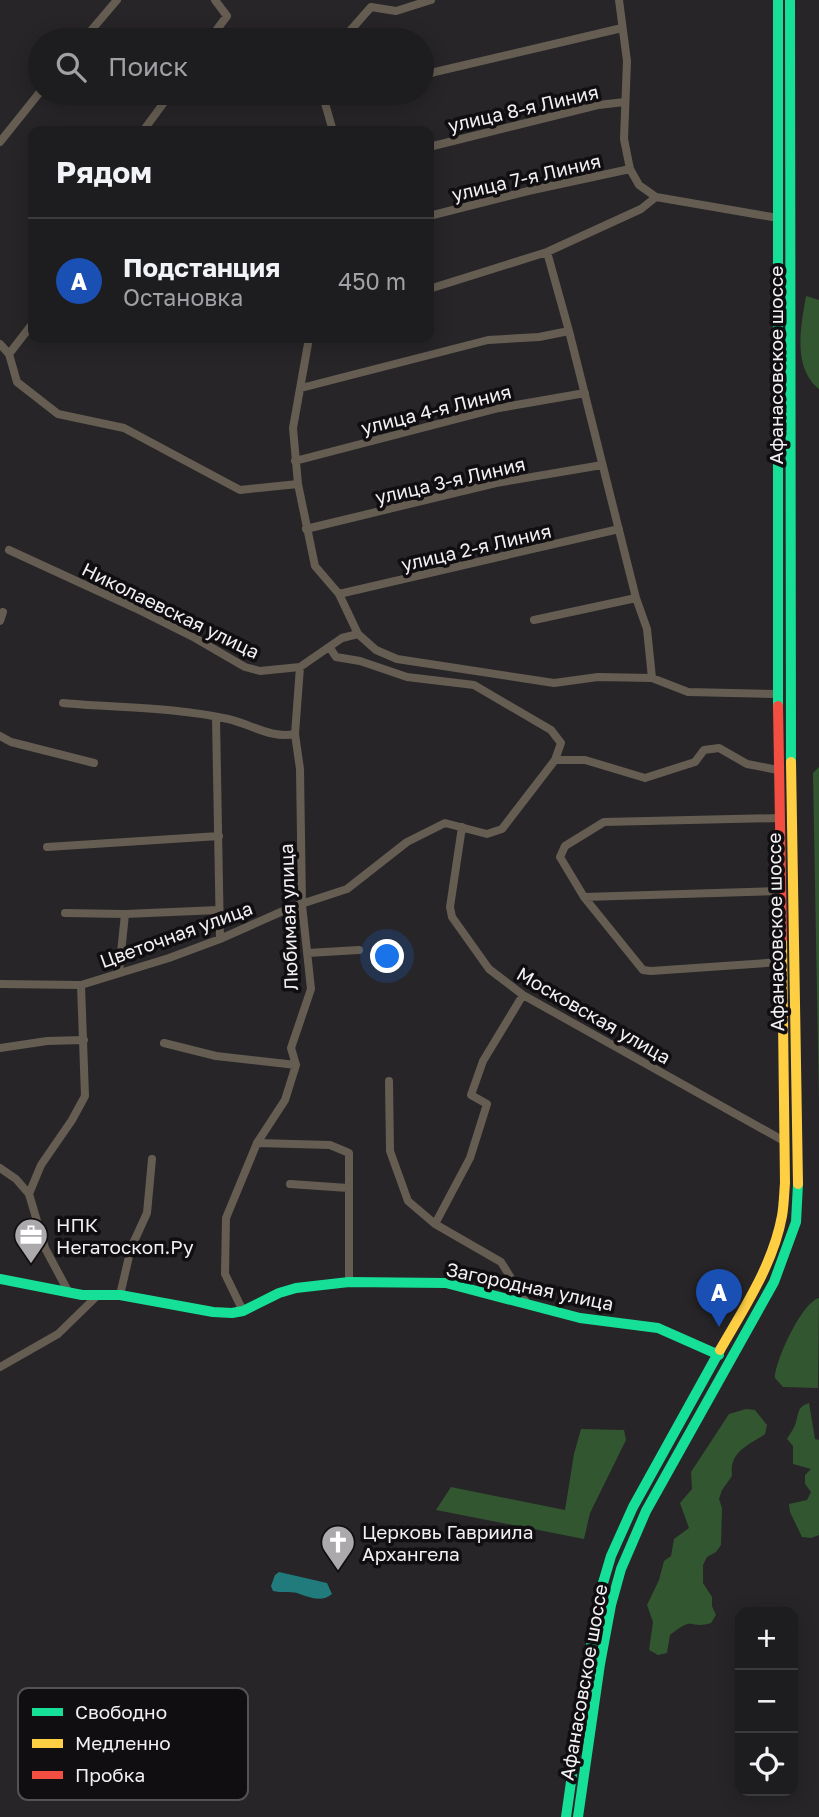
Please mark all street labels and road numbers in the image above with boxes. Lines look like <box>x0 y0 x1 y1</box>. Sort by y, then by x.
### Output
street label: улица 8-я Линия <box>445 79 601 137</box>
street label: улица 7-я Линия <box>449 149 603 205</box>
street label: Афанасовское шоссе <box>764 266 787 464</box>
street label: улица 4-я Линия <box>359 379 513 439</box>
street label: улица 3-я Линия <box>373 452 527 508</box>
street label: улица 2-я Линия <box>399 519 553 575</box>
street label: Николаевская улица <box>79 557 263 663</box>
street label: Афанасовское шоссе <box>762 832 788 1032</box>
street label: Любимая улица <box>274 843 302 991</box>
street label: Цветочная улица <box>97 896 255 972</box>
street label: Московская улица <box>513 962 675 1068</box>
street label: Загородная улица <box>444 1257 616 1315</box>
street label: Афанасовское шоссе <box>554 1582 612 1782</box>

